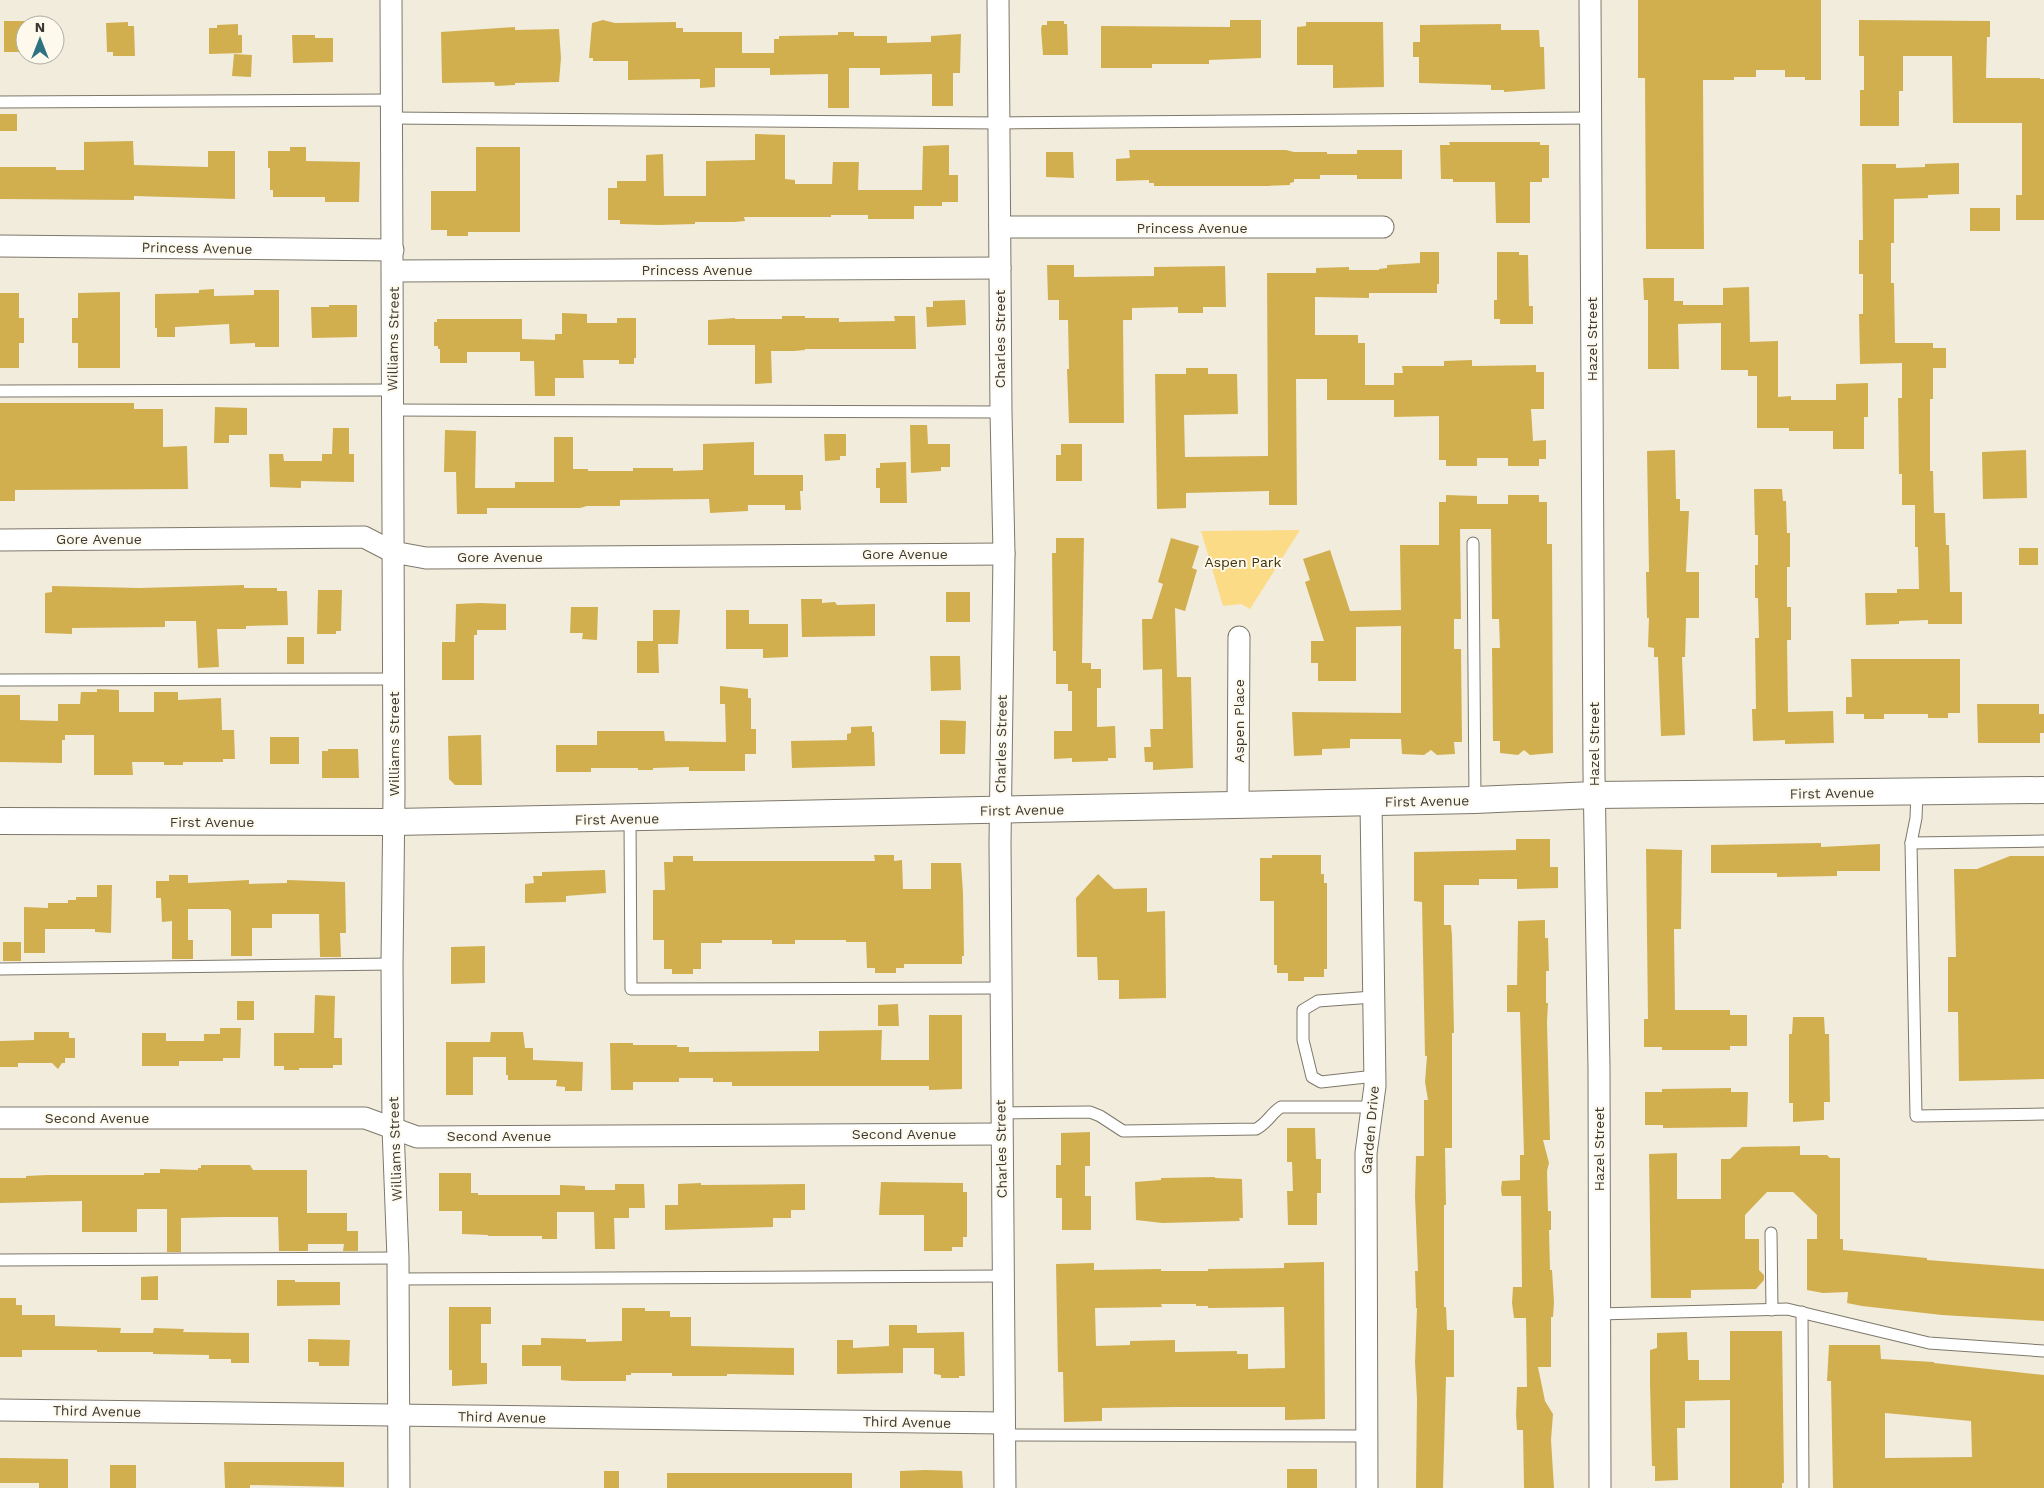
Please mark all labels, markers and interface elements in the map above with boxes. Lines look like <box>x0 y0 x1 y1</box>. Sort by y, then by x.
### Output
north arrow <box>15 15 65 65</box>
text: N <box>35 19 45 35</box>
street label: Princess Avenue <box>1136 220 1248 236</box>
street label: Princess Avenue <box>141 239 253 257</box>
street label: Princess Avenue <box>641 262 753 278</box>
street label: Williams Street <box>384 286 402 392</box>
street label: Charles Street <box>992 290 1008 388</box>
street label: Hazel Street <box>1584 297 1600 381</box>
street label: Gore Avenue <box>56 531 142 547</box>
street label: Gore Avenue <box>862 546 948 562</box>
street label: Gore Avenue <box>457 549 543 565</box>
park label: Aspen Park <box>1205 554 1282 570</box>
street label: Aspen Place <box>1231 679 1247 763</box>
street label: Williams Street <box>386 691 402 797</box>
street label: Charles Street <box>992 694 1010 793</box>
street label: Hazel Street <box>1586 702 1602 786</box>
street label: First Avenue <box>1790 784 1874 802</box>
street label: First Avenue <box>1385 792 1469 810</box>
street label: First Avenue <box>980 801 1064 819</box>
street label: First Avenue <box>575 810 659 828</box>
street label: First Avenue <box>170 814 254 830</box>
street label: Garden Drive <box>1358 1085 1382 1175</box>
street label: Williams Street <box>385 1096 405 1202</box>
street label: Charles Street <box>992 1099 1010 1198</box>
street label: Hazel Street <box>1591 1107 1607 1191</box>
street label: Second Avenue <box>45 1110 149 1126</box>
street label: Second Avenue <box>852 1126 956 1142</box>
street label: Second Avenue <box>447 1128 551 1144</box>
street label: Third Avenue <box>53 1402 141 1420</box>
street label: Third Avenue <box>458 1408 546 1426</box>
street label: Third Avenue <box>863 1413 951 1431</box>

